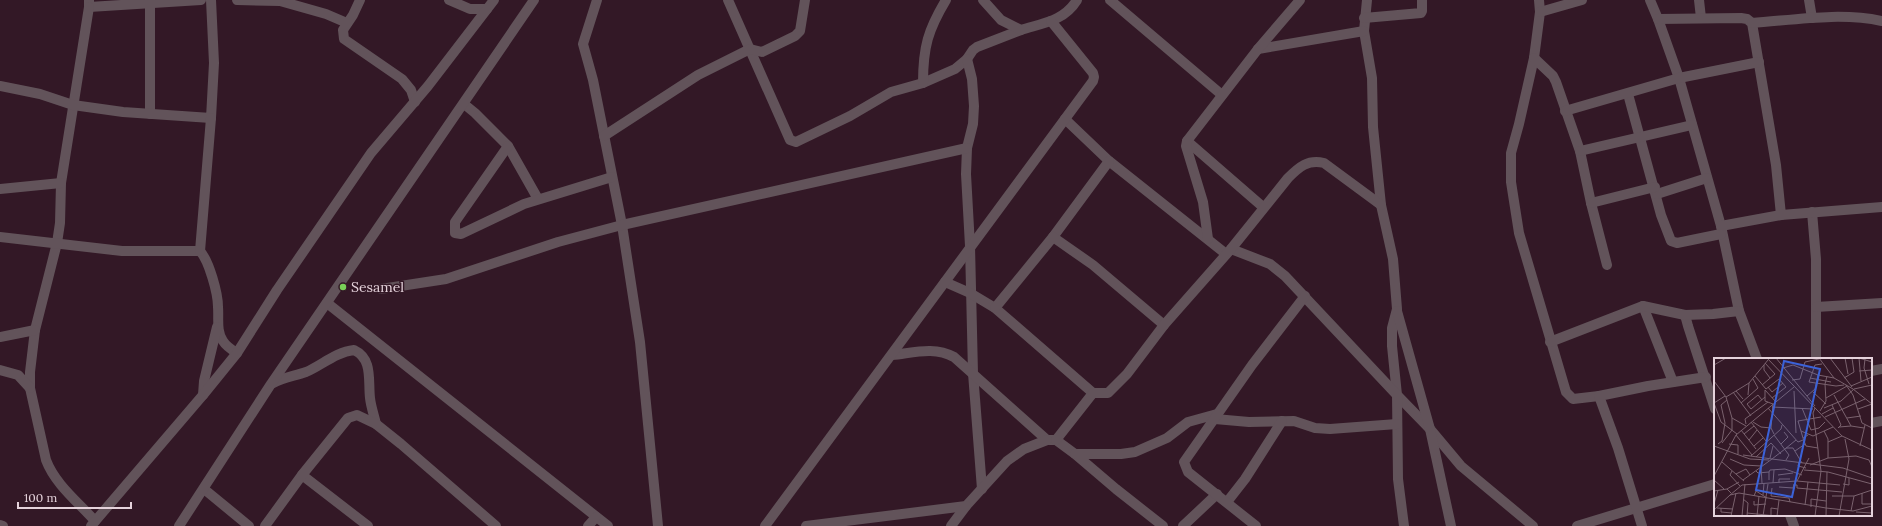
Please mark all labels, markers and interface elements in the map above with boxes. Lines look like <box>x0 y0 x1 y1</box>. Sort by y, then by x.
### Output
place label: Sesamel <box>351 278 404 296</box>
marker: Sesamel <box>338 282 348 292</box>
inset map <box>1714 358 1872 516</box>
scale bar <box>18 484 131 510</box>
text: 100 m <box>24 490 57 505</box>

